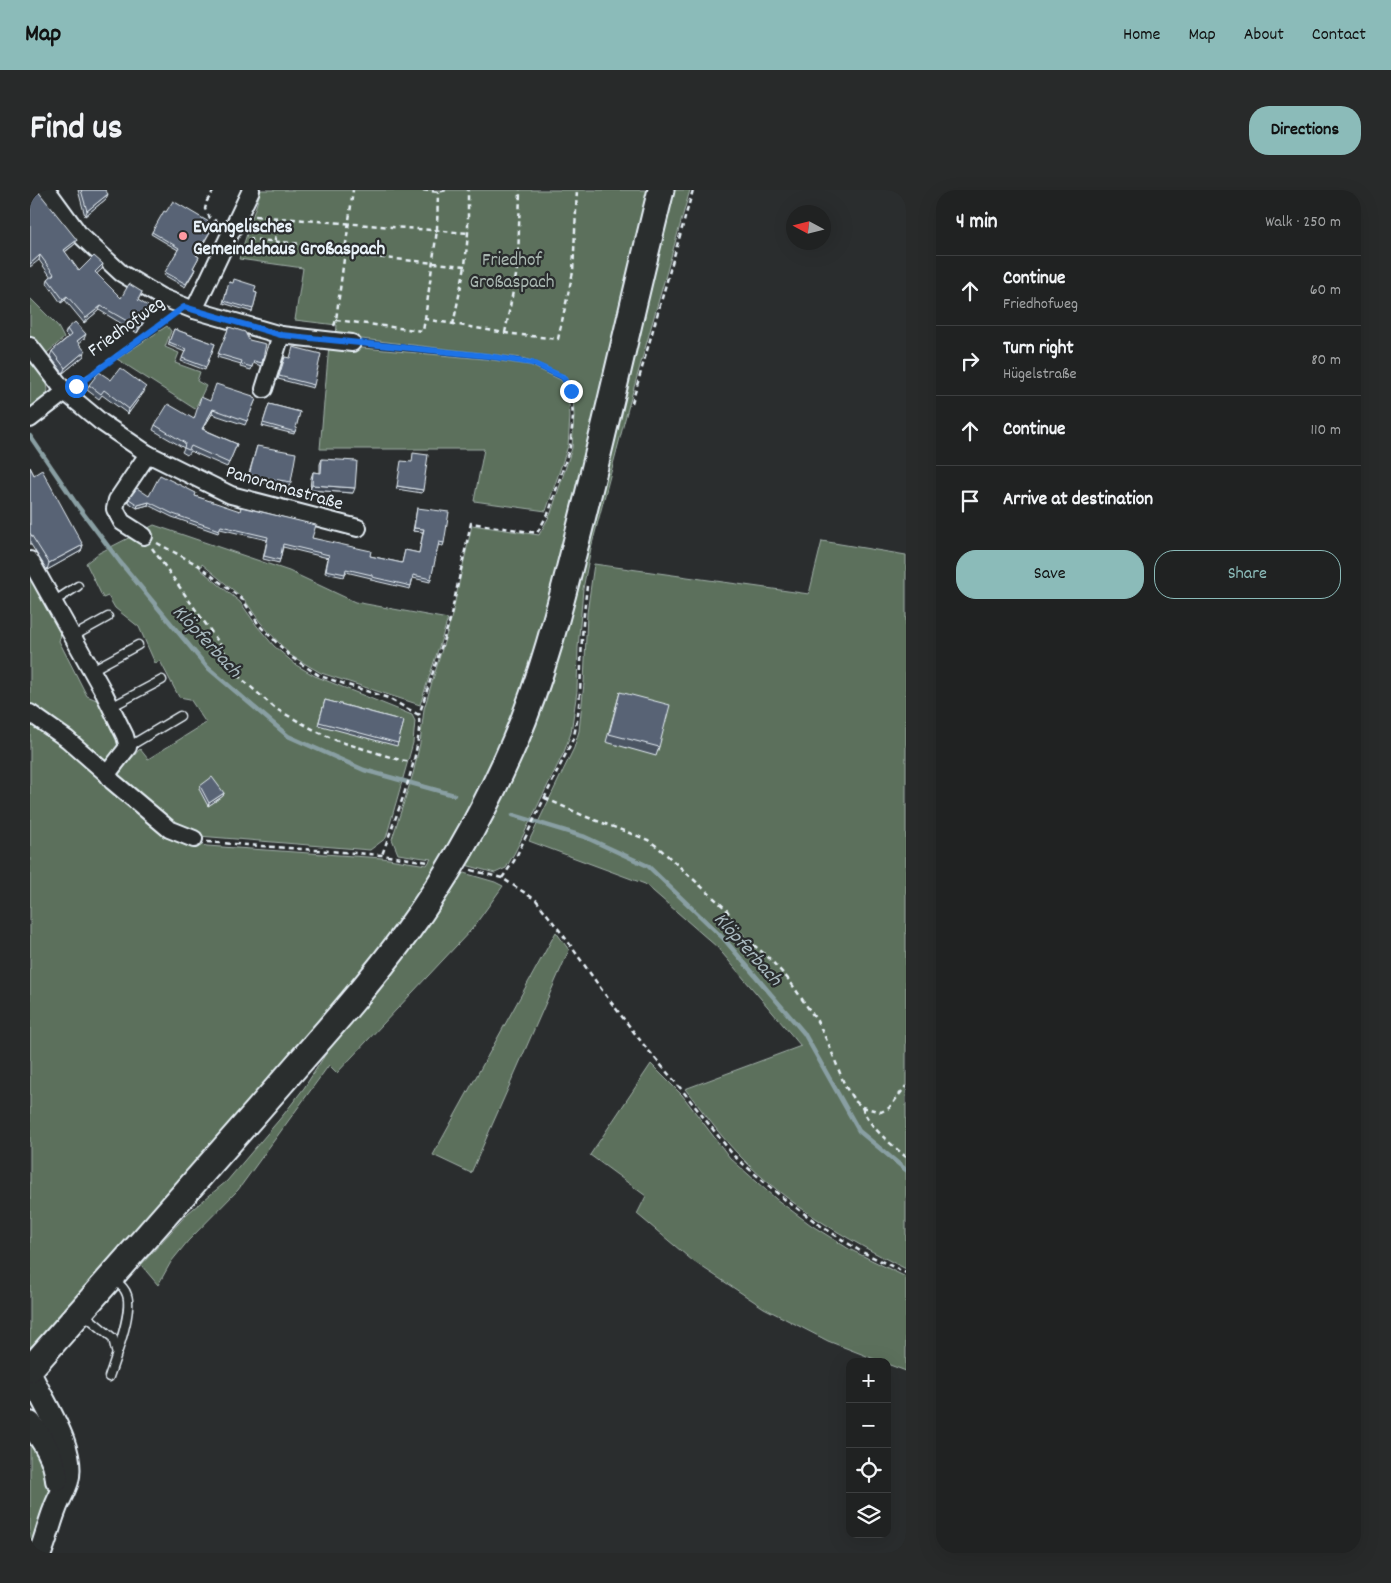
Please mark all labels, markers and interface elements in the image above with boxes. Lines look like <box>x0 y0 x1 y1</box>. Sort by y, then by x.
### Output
text: Map <box>25 18 61 52</box>
text: Home <box>1123 23 1160 48</box>
text: Map <box>1188 23 1216 48</box>
text: About <box>1244 23 1284 48</box>
text: Contact <box>1312 23 1366 48</box>
text: Find us <box>30 105 122 155</box>
button: Directions <box>1249 106 1361 155</box>
north arrow <box>786 205 831 250</box>
text: 4 min <box>956 208 998 238</box>
text: Walk · 250 m <box>1265 211 1341 234</box>
place label: Evangelisches Gemeindehaus Großaspach <box>193 215 385 264</box>
marker: Evangelisches Gemeindehaus Großaspach <box>177 230 189 242</box>
park label: Friedhof Großaspach <box>469 248 555 297</box>
text: Continue <box>1003 266 1065 293</box>
icon: ahead <box>956 277 984 305</box>
text: 60 m <box>1310 279 1341 302</box>
street label: Friedhofweg <box>83 291 171 365</box>
text: Friedhofweg <box>1003 293 1078 316</box>
text: Turn right <box>1003 336 1074 363</box>
icon: right <box>956 347 984 375</box>
text: 80 m <box>1311 349 1341 372</box>
text: Hügelstraße <box>1003 363 1077 386</box>
route start <box>65 375 88 398</box>
route end <box>560 380 583 403</box>
icon: ahead <box>956 417 984 445</box>
text: Continue <box>1003 417 1065 444</box>
text: 110 m <box>1311 419 1341 442</box>
street label: Panoramastraße <box>222 460 346 519</box>
icon: arrive <box>956 487 984 515</box>
text: Arrive at destination <box>1003 487 1153 514</box>
button: Save <box>956 550 1144 599</box>
button: Share <box>1154 550 1341 599</box>
water label: Klöpferbach <box>165 599 248 685</box>
water label: Klöpferbach <box>706 907 788 994</box>
map controls <box>846 1358 891 1538</box>
button: + <box>846 1358 891 1403</box>
button: − <box>846 1403 891 1448</box>
button: locate <box>846 1448 891 1493</box>
button: layers <box>846 1493 891 1538</box>

